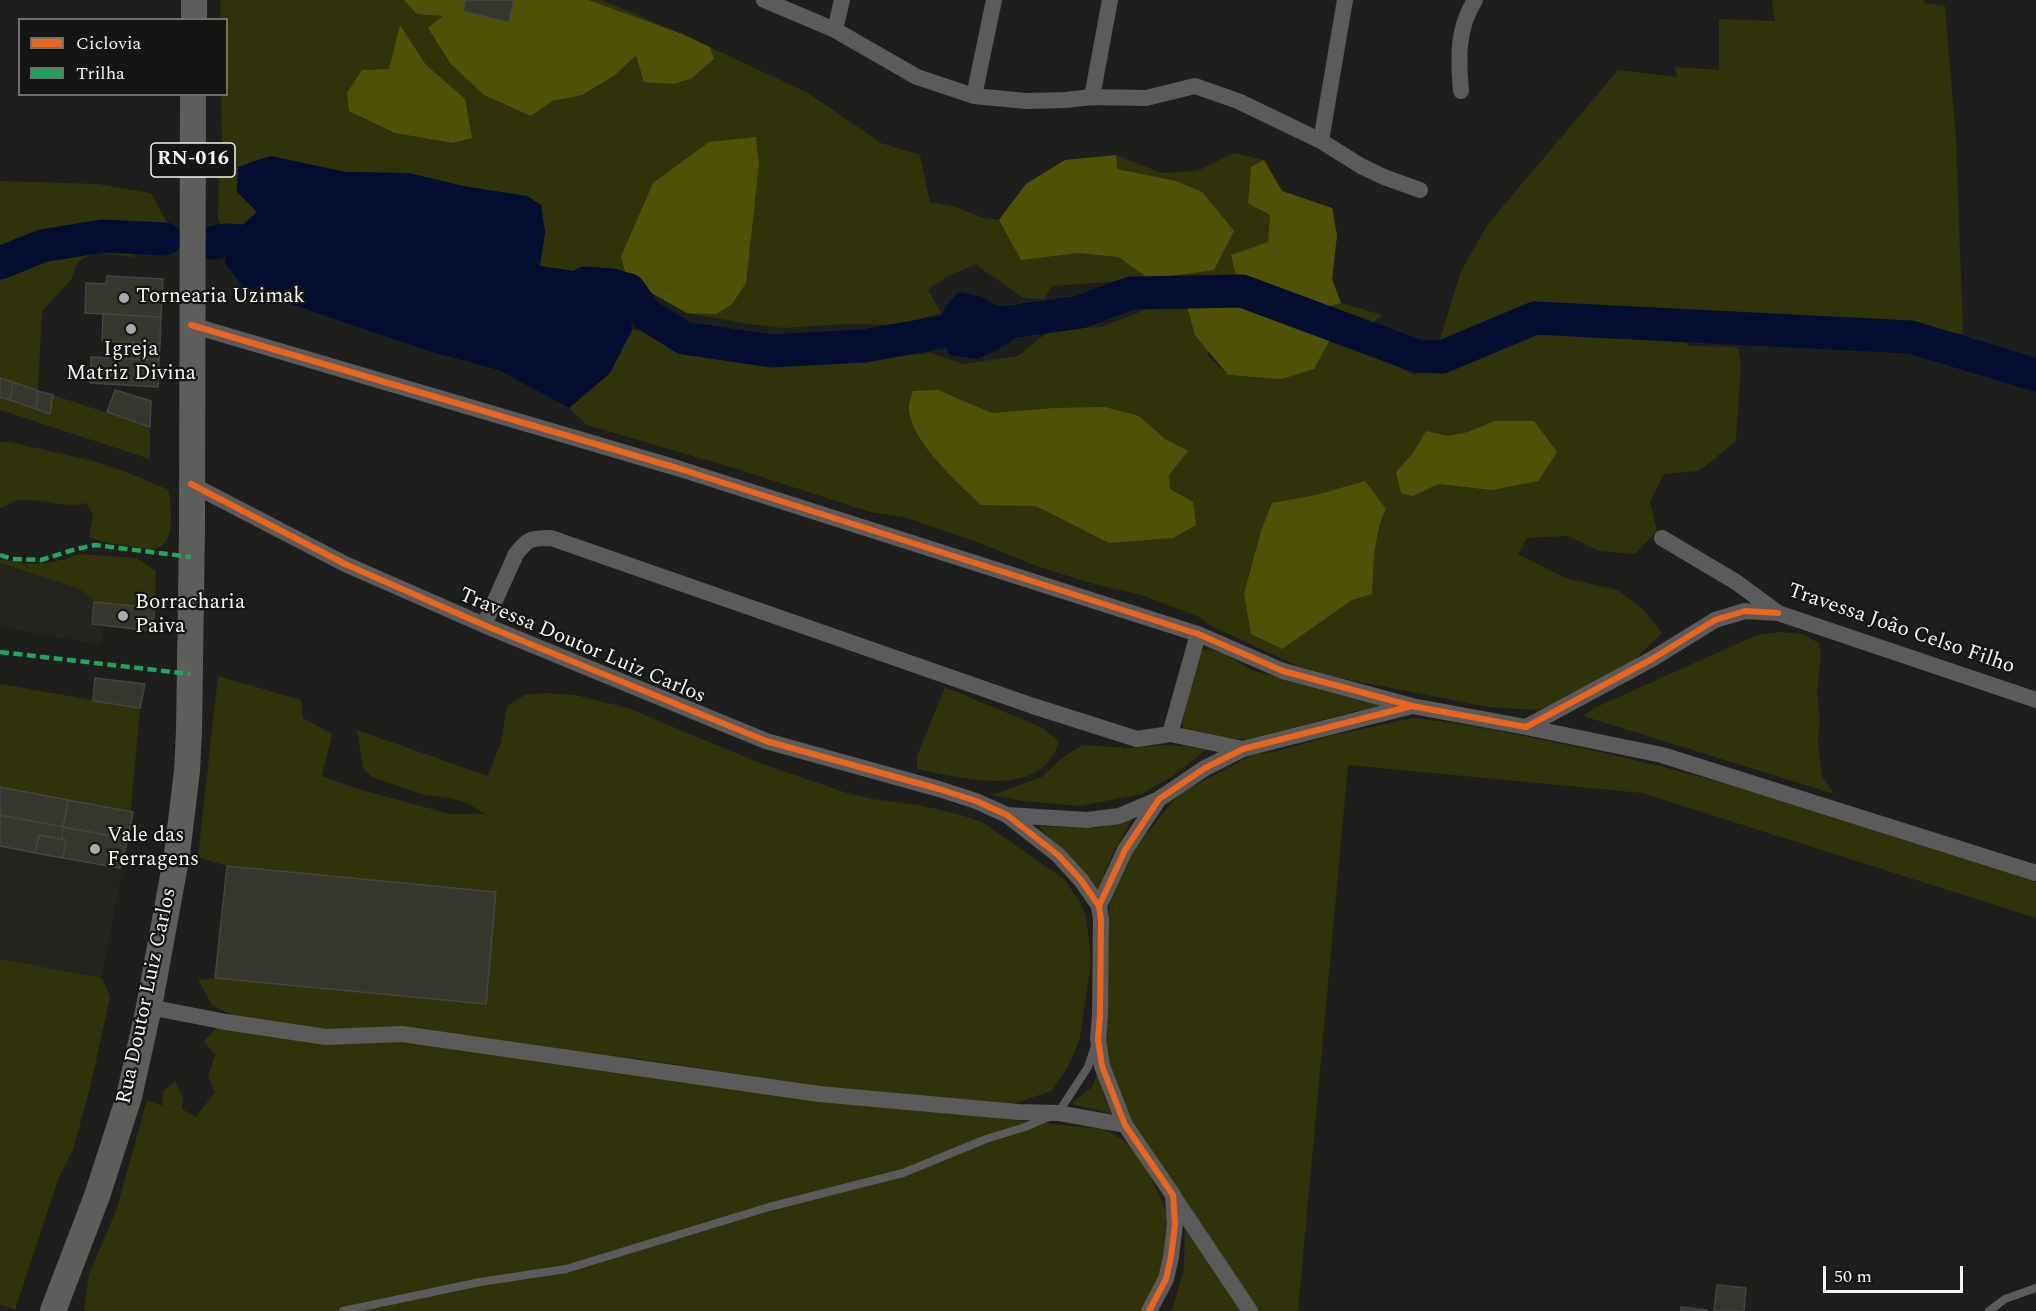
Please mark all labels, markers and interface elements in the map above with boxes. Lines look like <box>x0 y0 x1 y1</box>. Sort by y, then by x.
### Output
legend <box>18 18 228 96</box>
text: Ciclovia <box>76 30 141 57</box>
text: Trilha <box>76 60 125 87</box>
road number: RN-016 <box>151 143 235 177</box>
place label: Tornearia Uzimak <box>136 285 305 311</box>
marker: Tornearia Uzimak <box>117 291 131 305</box>
marker: Igreja Matriz Divina <box>124 322 138 336</box>
place label: Igreja Matriz Divina <box>66 338 196 388</box>
street label: Travessa João Celso Filho <box>1784 579 2018 681</box>
street label: Travessa Doutor Luiz Carlos <box>455 584 709 710</box>
place label: Borracharia Paiva <box>135 591 245 641</box>
marker: Borracharia Paiva <box>116 609 130 623</box>
place label: Vale das Ferragens <box>107 824 199 874</box>
marker: Vale das Ferragens <box>88 842 102 856</box>
street label: Rua Doutor Luiz Carlos <box>113 886 183 1106</box>
scale bar <box>1826 1254 1966 1292</box>
text: 50 m <box>1834 1263 1872 1290</box>

